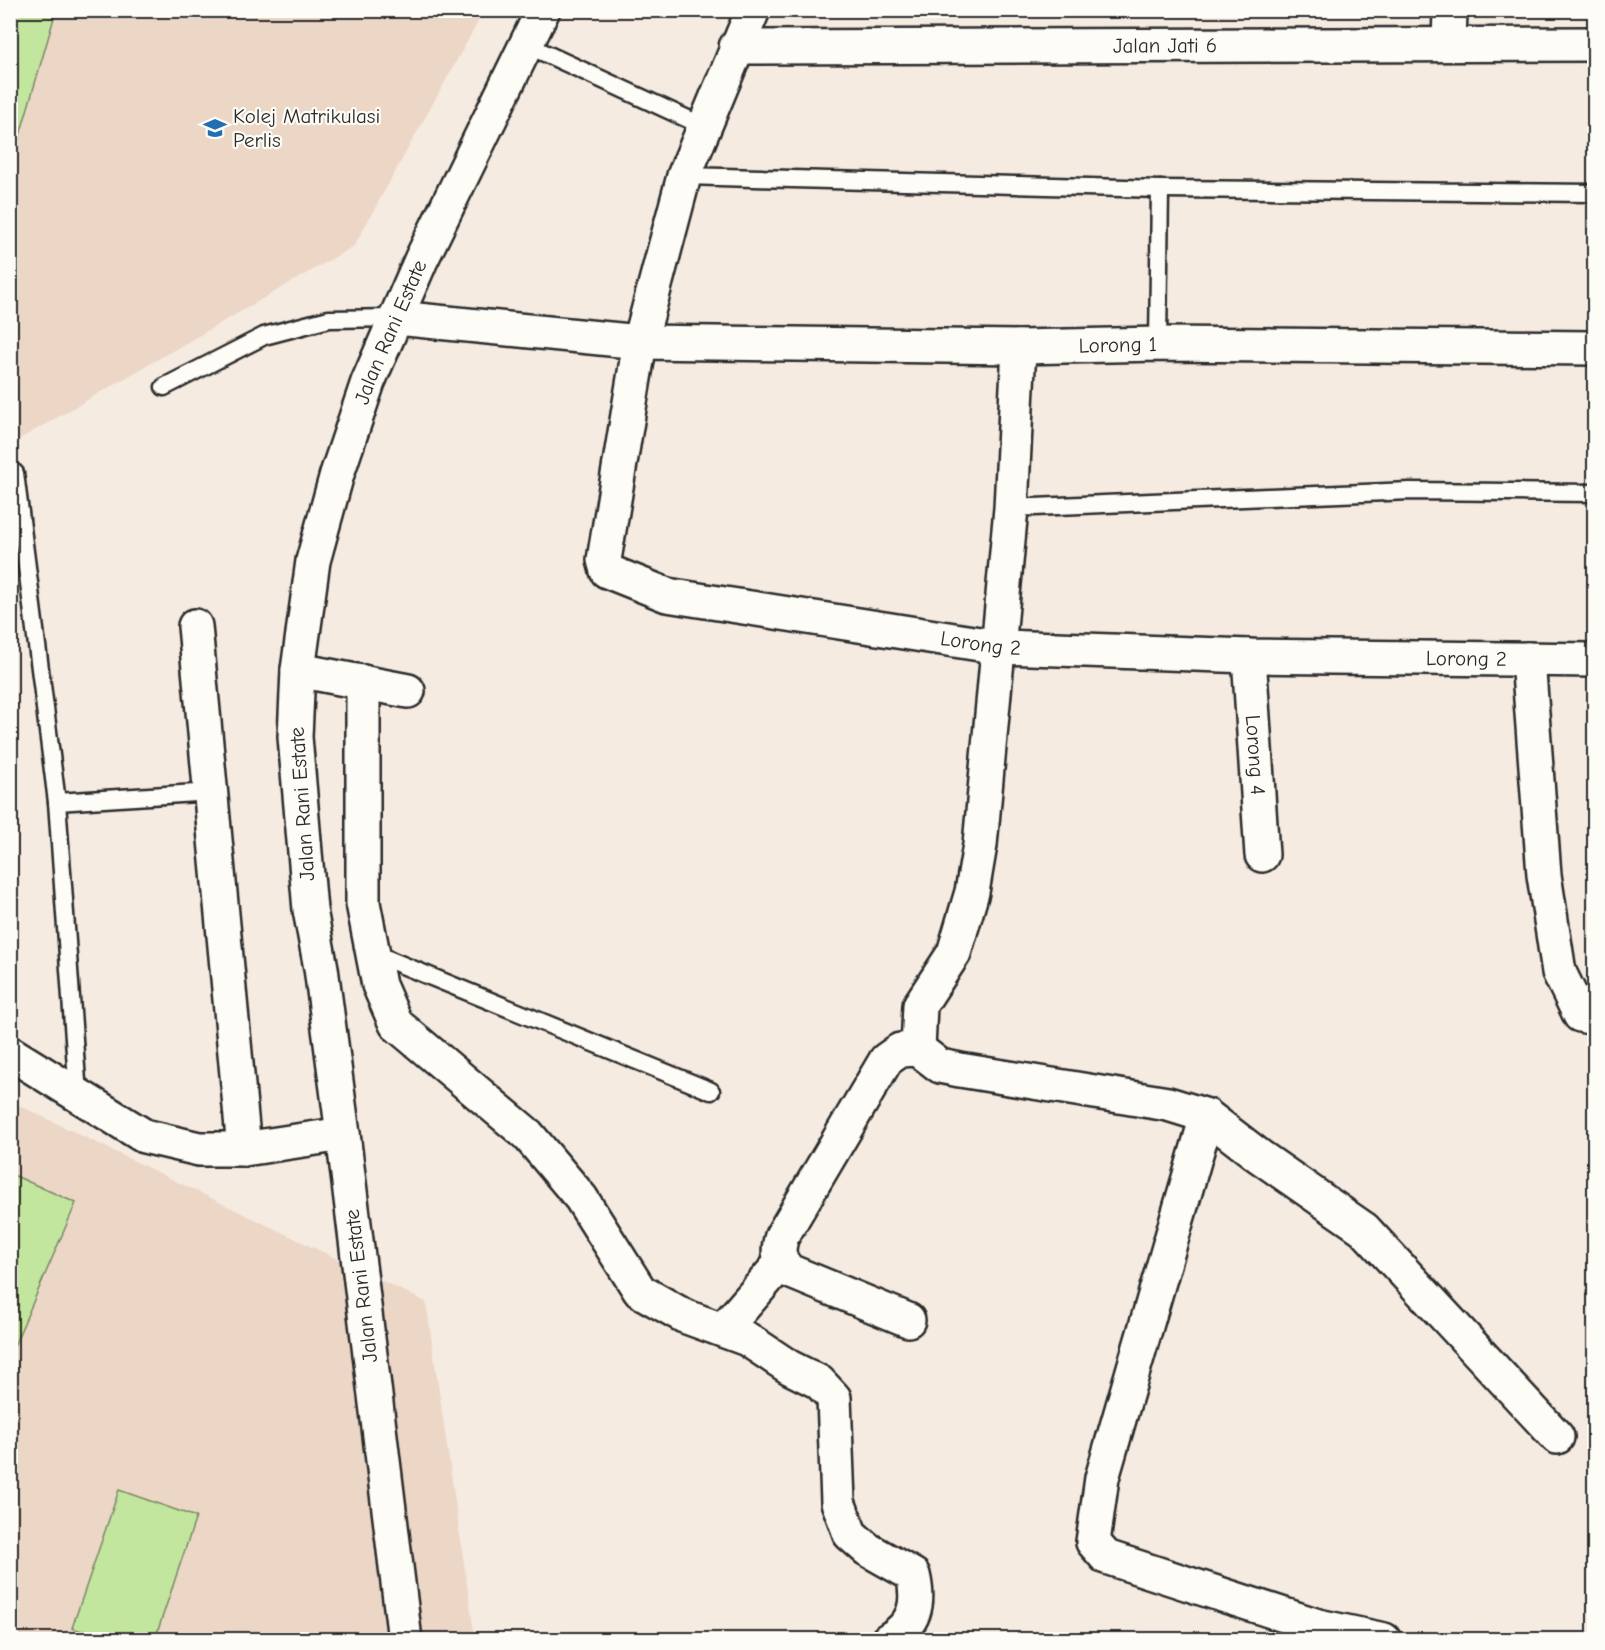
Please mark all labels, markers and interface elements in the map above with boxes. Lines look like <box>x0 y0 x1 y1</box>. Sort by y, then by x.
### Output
street label: Jalan Jati 6 <box>1113 33 1217 58</box>
place label: Kolej Matrikulasi Perlis <box>233 104 380 152</box>
school or university icon: Kolej Matrikulasi Perlis <box>202 115 228 141</box>
street label: Jalan Rani Estate <box>349 256 432 407</box>
street label: Lorong 1 <box>1078 332 1157 358</box>
street label: Lorong 2 <box>939 626 1021 660</box>
street label: Lorong 2 <box>1426 646 1507 671</box>
street label: Lorong 4 <box>1241 714 1270 796</box>
street label: Jalan Rani Estate <box>285 726 319 882</box>
street label: Jalan Rani Estate <box>340 1208 382 1364</box>

